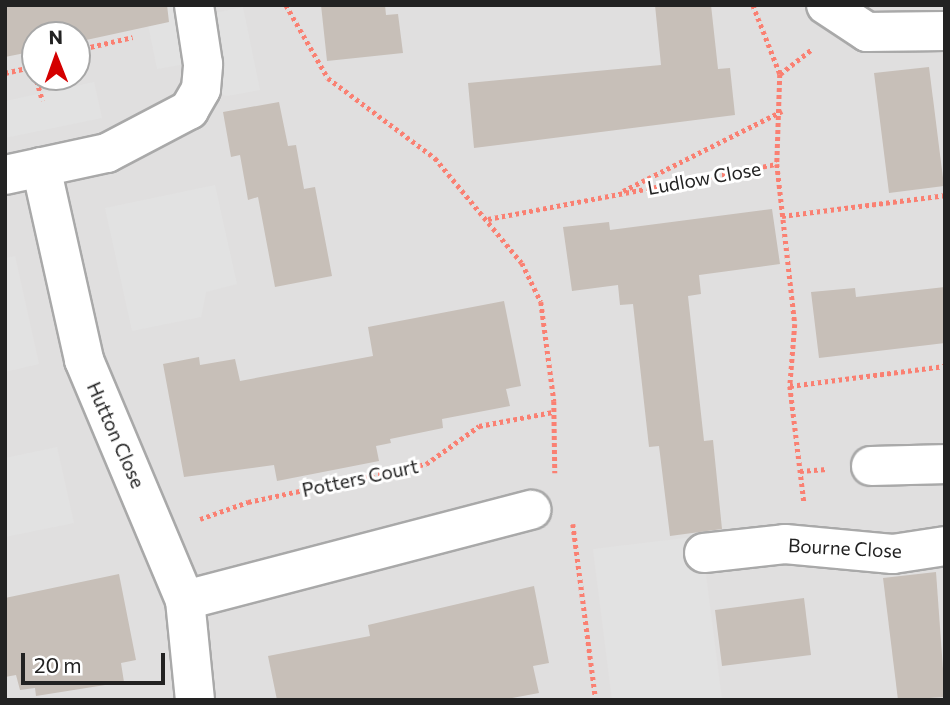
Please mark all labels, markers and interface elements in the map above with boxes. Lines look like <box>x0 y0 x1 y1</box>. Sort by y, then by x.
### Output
north arrow <box>21 21 91 91</box>
text: N <box>48 25 63 48</box>
street label: Ludlow Close <box>645 157 763 199</box>
street label: Hutton Close <box>82 378 150 492</box>
street label: Potters Court <box>300 455 420 501</box>
street label: Bourne Close <box>787 534 903 562</box>
scale bar <box>24 638 168 682</box>
text: 20 m <box>34 652 82 677</box>

